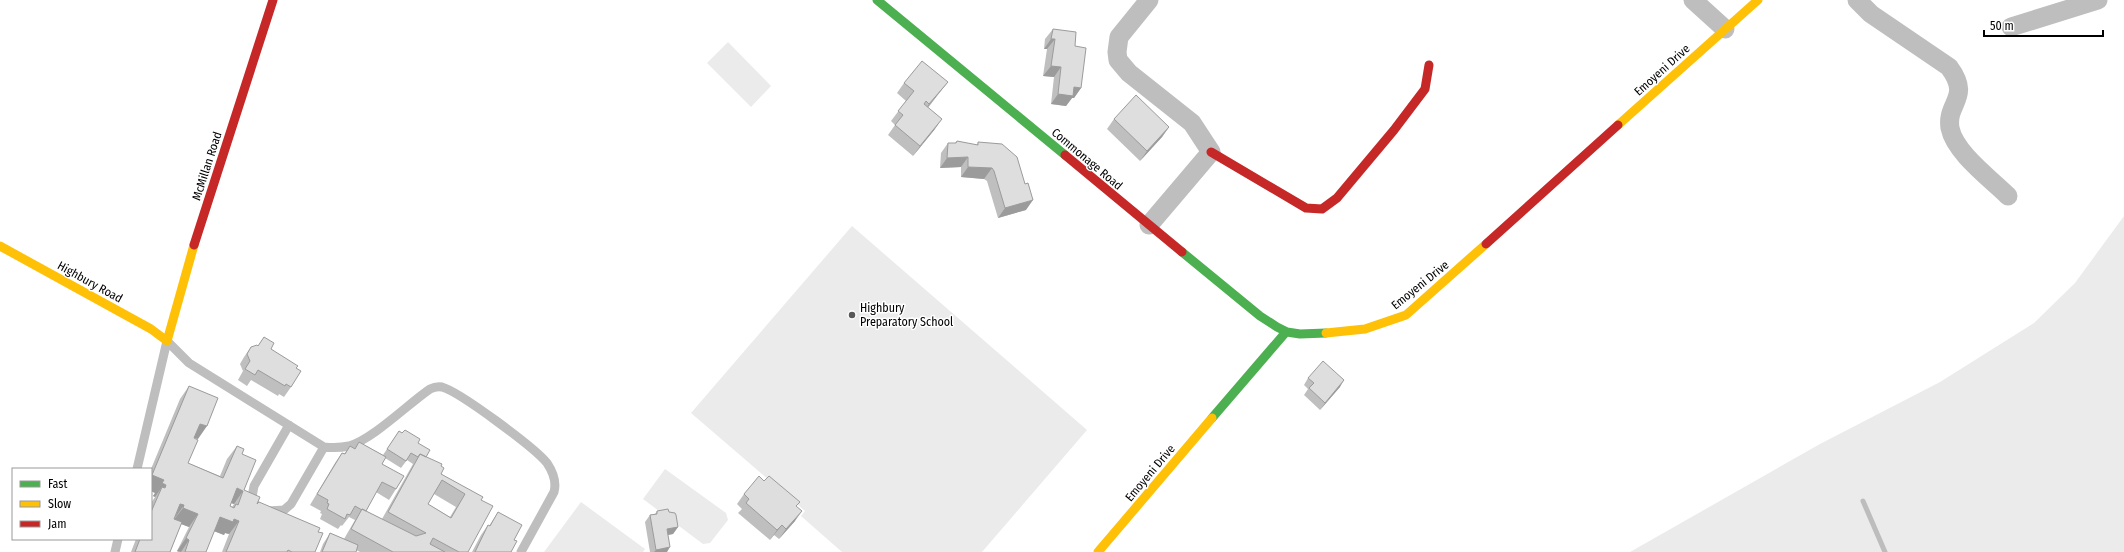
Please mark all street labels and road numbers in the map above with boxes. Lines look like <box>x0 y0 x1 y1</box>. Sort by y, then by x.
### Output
street label: Emoyeni Drive <box>1631 41 1693 99</box>
street label: Commonage Road <box>1049 125 1125 193</box>
street label: McMillan Road <box>189 130 225 202</box>
street label: Highbury Road <box>55 258 125 306</box>
street label: Emoyeni Drive <box>1388 258 1452 312</box>
street label: Emoyeni Drive <box>1122 442 1178 504</box>

